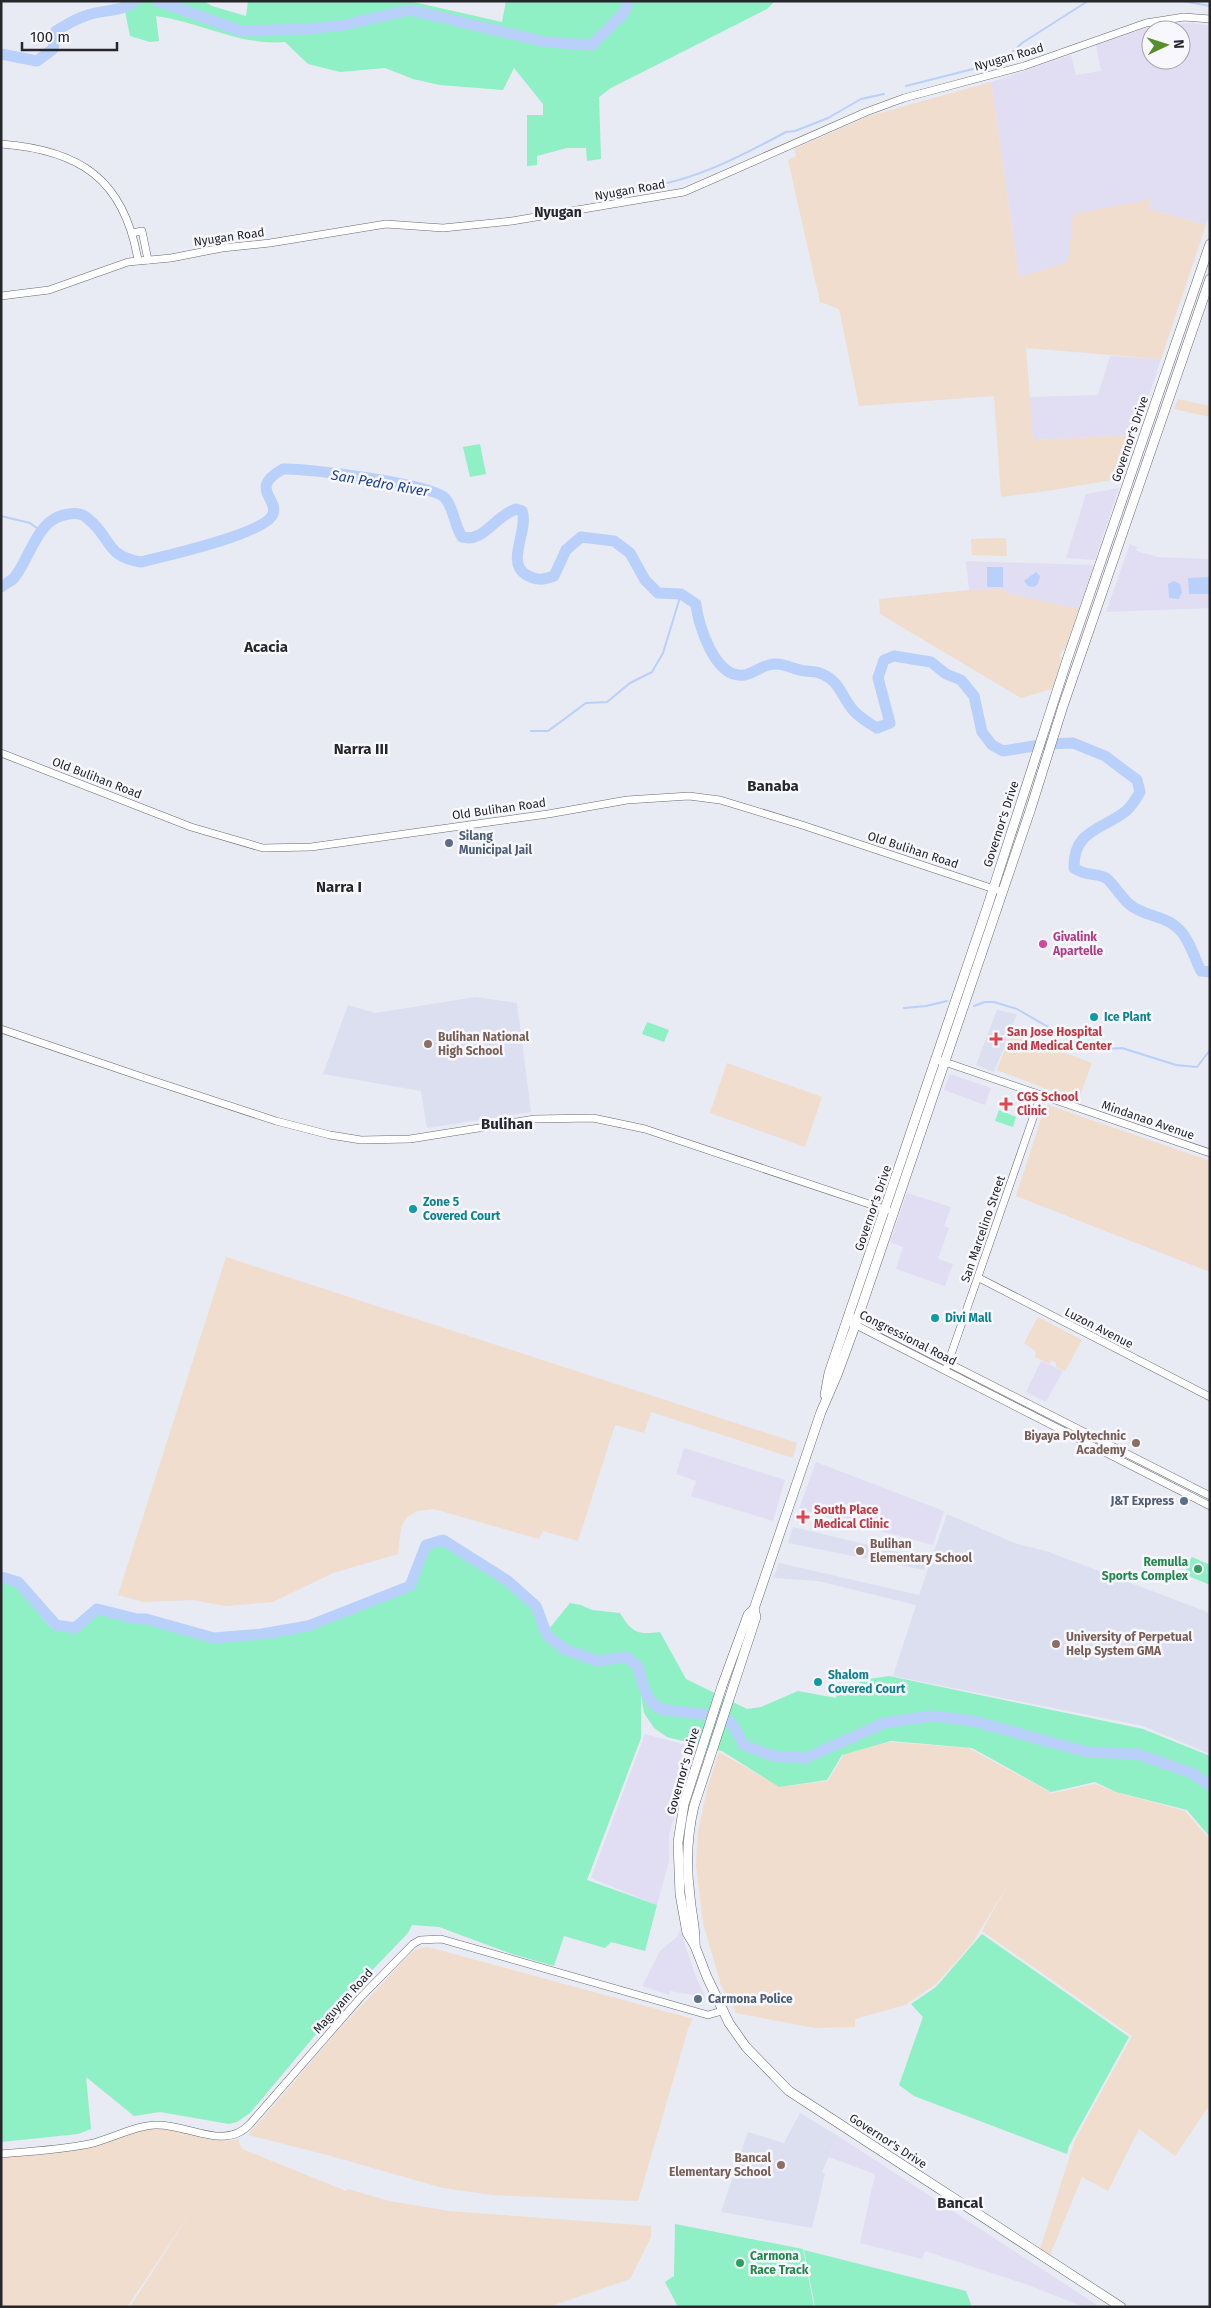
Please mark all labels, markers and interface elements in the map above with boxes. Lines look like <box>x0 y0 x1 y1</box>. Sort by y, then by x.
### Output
scale bar <box>22 20 118 52</box>
north arrow <box>1141 20 1191 70</box>
text: 100 m <box>30 28 70 46</box>
text: N <box>1170 39 1187 49</box>
street label: Nyugan Road <box>973 40 1045 74</box>
street label: Nyugan Road <box>594 177 666 203</box>
district label: Nyugan <box>534 204 582 221</box>
street label: Nyugan Road <box>193 225 265 249</box>
street label: Governor's Drive <box>1109 394 1151 484</box>
water label: San Pedro River <box>329 466 431 501</box>
district label: Acacia <box>243 638 288 656</box>
district label: Narra III <box>334 740 388 758</box>
street label: Old Bulihan Road <box>50 754 144 802</box>
district label: Banaba <box>747 777 799 795</box>
street label: Governor's Drive <box>980 779 1022 869</box>
street label: Old Bulihan Road <box>451 795 547 823</box>
place label: Silang Municipal Jail <box>459 829 532 857</box>
street label: Old Bulihan Road <box>866 829 960 871</box>
marker: Silang Municipal Jail <box>443 837 455 849</box>
district label: Narra I <box>316 878 362 896</box>
place label: Givalink Apartelle <box>1052 930 1104 958</box>
marker: Givalink Apartelle <box>1037 938 1049 950</box>
place label: Ice Plant <box>1104 1010 1152 1024</box>
marker: Ice Plant <box>1088 1011 1100 1023</box>
place label: San Jose Hospital and Medical Center <box>1007 1025 1112 1053</box>
place label: Bulihan National High School <box>438 1030 529 1058</box>
marker: San Jose Hospital and Medical Center <box>989 1032 1003 1046</box>
marker: Bulihan National High School <box>422 1038 434 1050</box>
place label: CGS School Clinic <box>1017 1090 1079 1118</box>
marker: CGS School Clinic <box>999 1097 1013 1111</box>
street label: Mindanao Avenue <box>1100 1098 1196 1142</box>
district label: Bulihan <box>481 1115 533 1133</box>
street label: Governor's Drive <box>852 1163 894 1253</box>
street label: San Marcelino Street <box>958 1173 1008 1284</box>
place label: Zone 5 Covered Court <box>423 1195 501 1223</box>
marker: Zone 5 Covered Court <box>407 1203 419 1215</box>
street label: Luzon Avenue <box>1062 1305 1136 1351</box>
street label: Congressional Road <box>857 1308 959 1368</box>
place label: Divi Mall <box>945 1311 992 1325</box>
marker: Divi Mall <box>929 1312 941 1324</box>
place label: Biyaya Polytechnic Academy <box>1024 1429 1127 1457</box>
marker: Biyaya Polytechnic Academy <box>1130 1437 1142 1449</box>
place label: J&T Express <box>1109 1494 1174 1508</box>
marker: J&T Express <box>1178 1495 1190 1507</box>
place label: South Place Medical Clinic <box>814 1503 889 1531</box>
marker: South Place Medical Clinic <box>796 1510 810 1524</box>
place label: Bulihan Elementary School <box>870 1537 973 1565</box>
marker: Bulihan Elementary School <box>854 1545 866 1557</box>
place label: Remulla Sports Complex <box>1102 1555 1189 1583</box>
marker: Remulla Sports Complex <box>1192 1563 1204 1575</box>
place label: University of Perpetual Help System GMA <box>1066 1630 1192 1658</box>
marker: University of Perpetual Help System GMA <box>1050 1638 1062 1650</box>
place label: Shalom Covered Court <box>828 1668 906 1696</box>
marker: Shalom Covered Court <box>812 1676 824 1688</box>
street label: Governor's Drive <box>664 1726 702 1816</box>
street label: Maguyam Road <box>310 1966 376 2036</box>
place label: Carmona Police <box>708 1992 793 2006</box>
marker: Carmona Police <box>692 1993 704 2005</box>
street label: Governor's Drive <box>847 2111 929 2171</box>
place label: Bancal Elementary School <box>669 2151 771 2179</box>
marker: Bancal Elementary School <box>775 2159 787 2171</box>
district label: Bancal <box>937 2194 983 2212</box>
place label: Carmona Race Track <box>750 2249 809 2277</box>
marker: Carmona Race Track <box>734 2257 746 2269</box>

